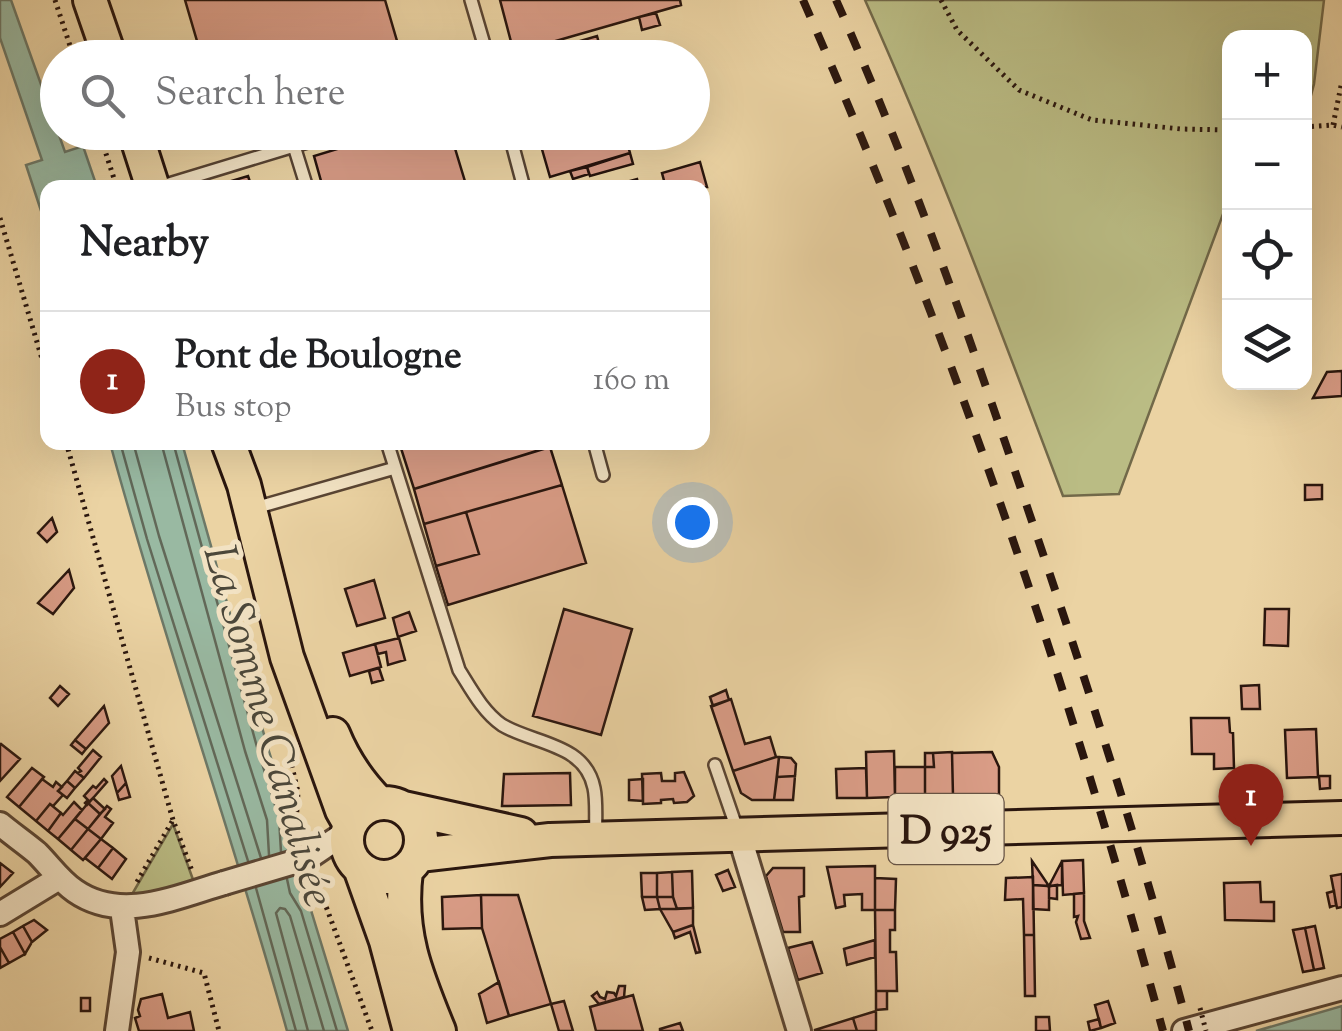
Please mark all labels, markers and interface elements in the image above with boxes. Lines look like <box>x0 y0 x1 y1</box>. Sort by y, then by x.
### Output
map controls <box>1222 30 1312 390</box>
button: + <box>1222 30 1312 120</box>
search box <box>40 40 710 150</box>
icon: search <box>75 68 130 123</box>
text: Search here <box>155 68 346 122</box>
button: − <box>1222 120 1312 210</box>
button: locate <box>1222 210 1312 300</box>
text: Nearby <box>80 215 209 275</box>
button: layers <box>1222 300 1312 390</box>
text: Pont de Boulogne <box>175 331 462 385</box>
text: 1 <box>107 358 118 404</box>
text: 160 m <box>593 358 670 404</box>
text: Bus stop <box>175 385 291 431</box>
your location <box>667 497 718 548</box>
water label: La Somme Canalisée <box>183 538 348 915</box>
pin: 1 <box>1218 764 1284 846</box>
road number: D 925 <box>888 794 1004 864</box>

